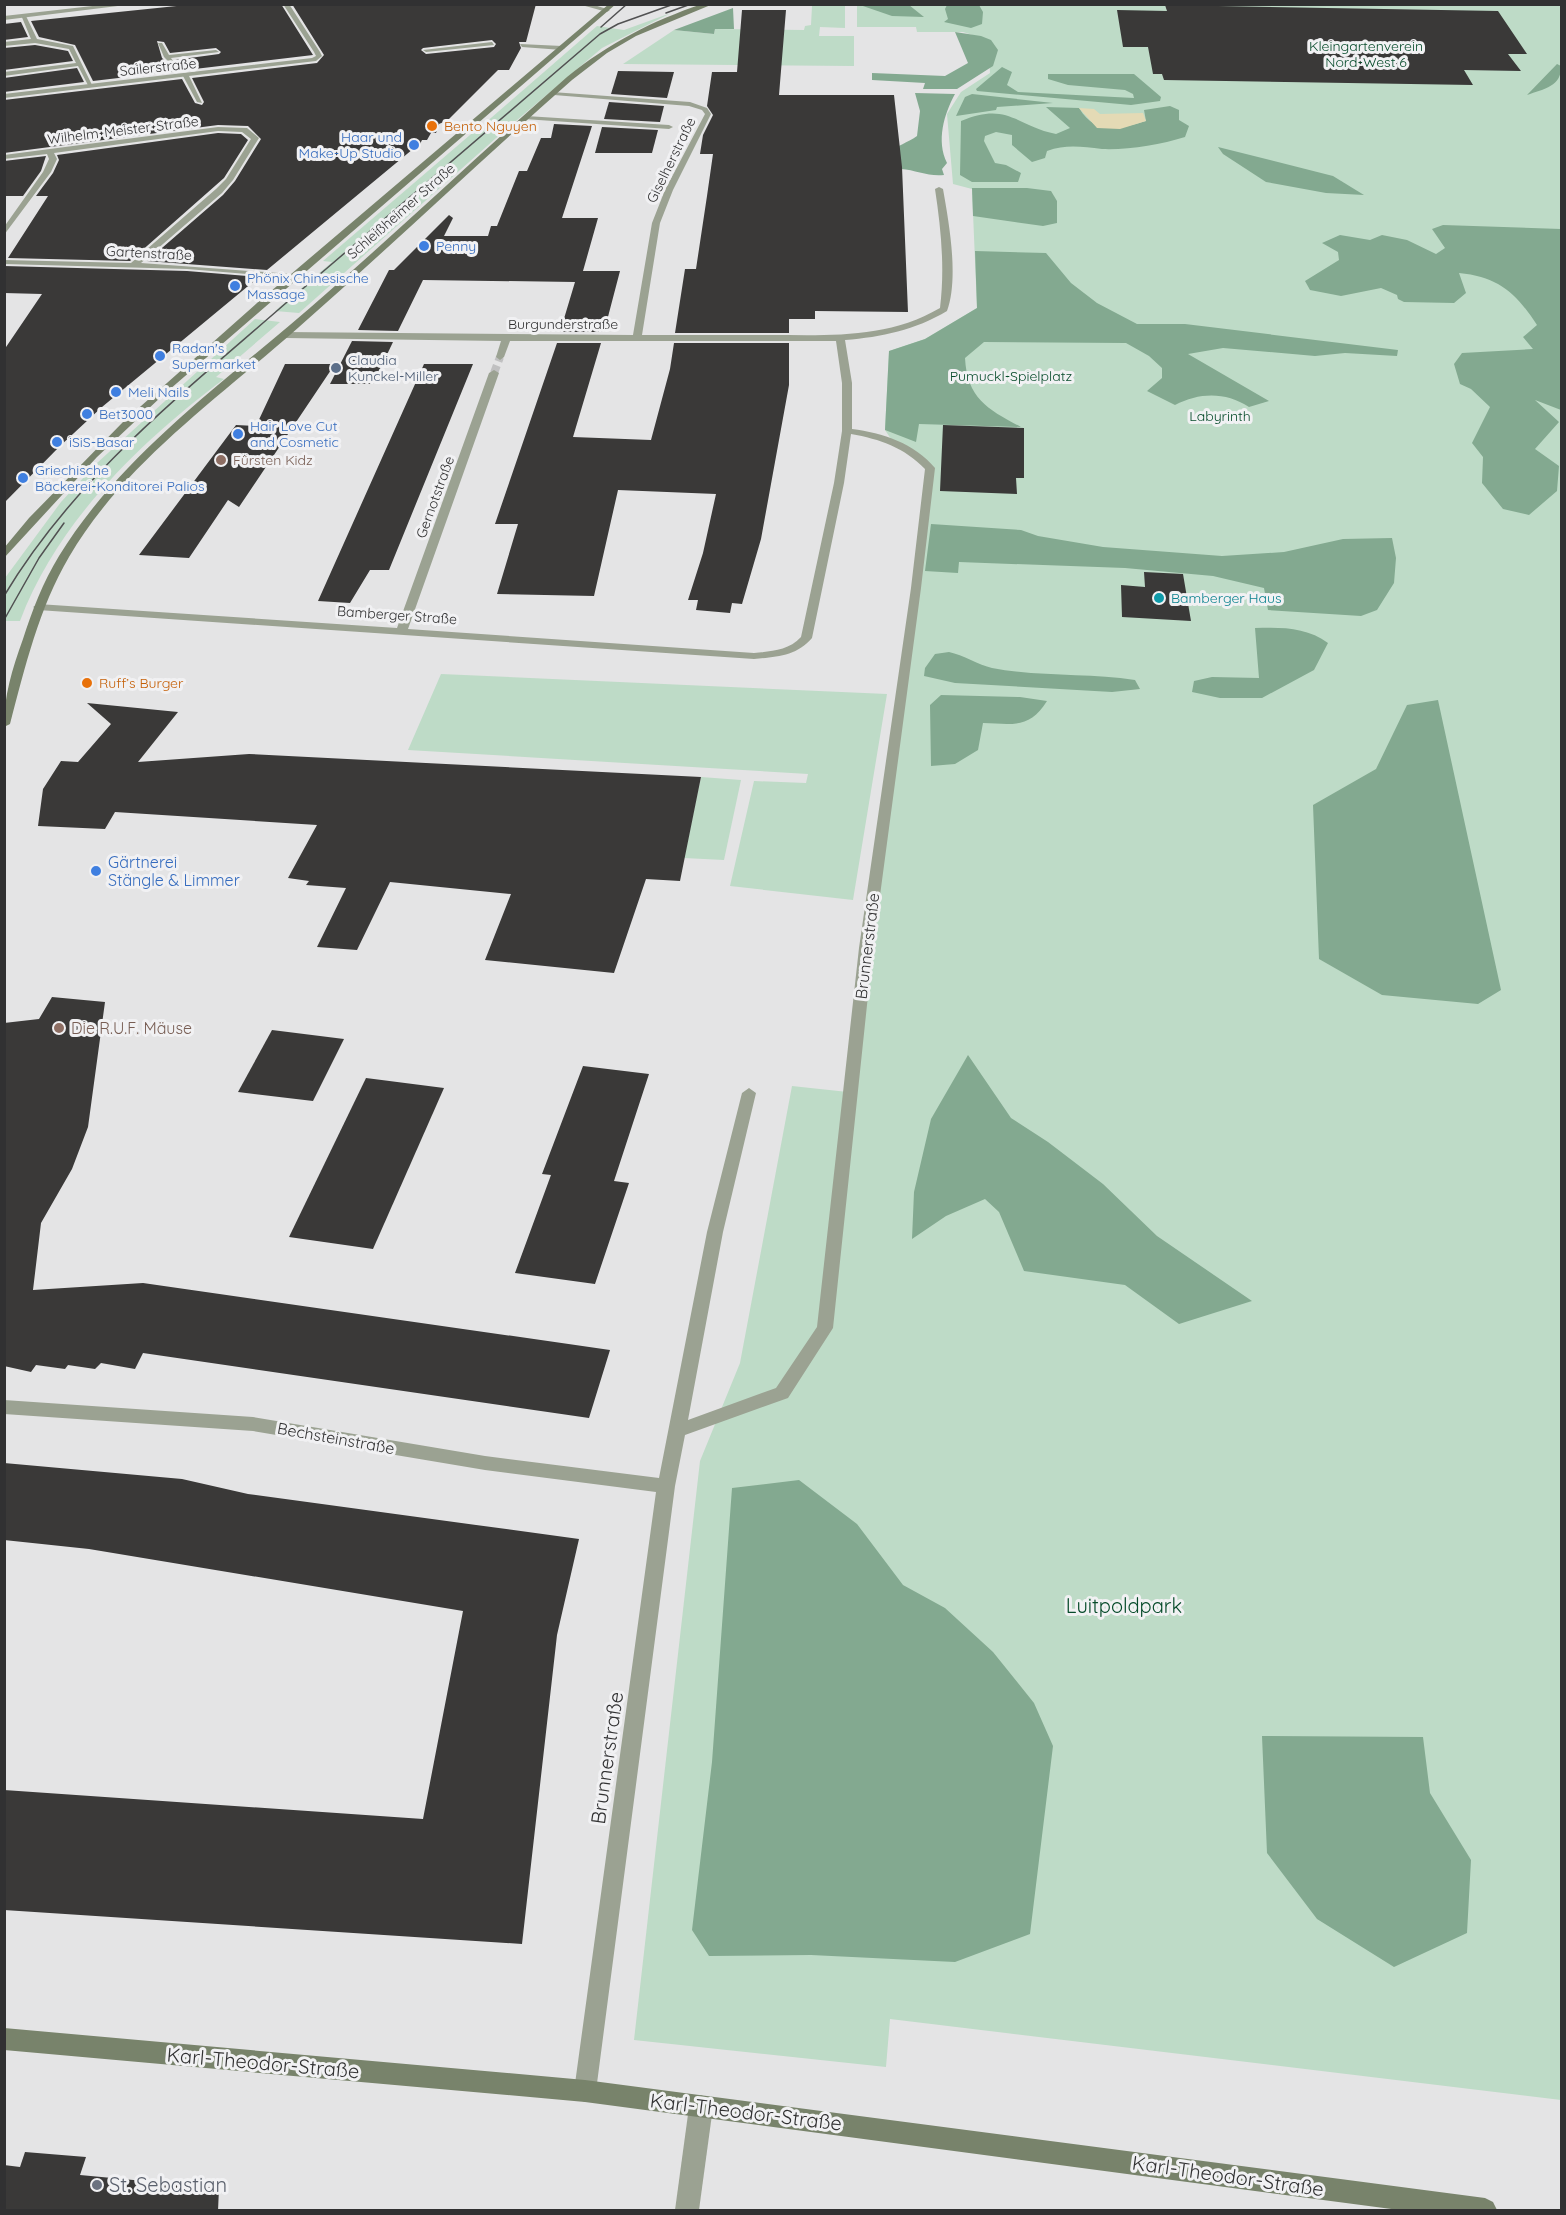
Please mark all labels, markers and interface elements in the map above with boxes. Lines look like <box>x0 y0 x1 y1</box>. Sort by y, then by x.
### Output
park label: Kleingartenverein Nord-West 6 <box>1309 37 1423 71</box>
street label: Sailerstraße <box>119 54 197 80</box>
street label: Wilhelm-Meister-Straße <box>46 112 200 148</box>
street label: Giselherstraße <box>643 114 700 206</box>
place label: Bento Nguyen <box>444 117 537 135</box>
marker: Bento Nguyen <box>425 119 439 133</box>
place label: Haar und Make-Up Studio <box>299 128 402 162</box>
marker: Haar und Make-Up Studio <box>407 138 421 152</box>
street label: Schleißheimer Straße <box>343 159 459 263</box>
place label: Penny <box>436 237 476 255</box>
marker: Penny <box>417 239 431 253</box>
street label: Gartenstraße <box>106 242 192 264</box>
place label: Phönix Chinesische Massage <box>247 269 369 303</box>
marker: Phönix Chinesische Massage <box>228 279 242 293</box>
street label: Burgunderstraße <box>508 315 618 333</box>
place label: Radan's Supermarket <box>172 339 256 373</box>
marker: Radan's Supermarket <box>153 349 167 363</box>
place label: Claudia Kunckel-Miller <box>348 351 439 385</box>
marker: Claudia Kunckel-Miller <box>329 361 343 375</box>
park label: Pumuckl-Spielplatz <box>950 367 1073 385</box>
place label: Meli Nails <box>128 383 189 401</box>
marker: Meli Nails <box>109 385 123 399</box>
place label: Bet3000 <box>99 405 153 423</box>
marker: Bet3000 <box>80 407 94 421</box>
park label: Labyrinth <box>1189 407 1251 425</box>
place label: Hair Love Cut and Cosmetic <box>250 417 339 451</box>
marker: Hair Love Cut and Cosmetic <box>231 427 245 441</box>
place label: iSiS-Basar <box>69 433 135 451</box>
marker: iSiS-Basar <box>50 435 64 449</box>
place label: Fürsten Kidz <box>233 451 313 469</box>
marker: Fürsten Kidz <box>214 453 228 467</box>
street label: Gernotstraße <box>412 453 458 540</box>
place label: Griechische Bäckerei-Konditorei Palios <box>35 461 205 495</box>
marker: Griechische Bäckerei-Konditorei Palios <box>16 471 30 485</box>
place label: Bamberger Haus <box>1171 589 1281 607</box>
marker: Bamberger Haus <box>1152 591 1166 605</box>
street label: Bamberger Straße <box>336 602 458 628</box>
place label: Ruff’s Burger <box>99 674 184 692</box>
marker: Ruff’s Burger <box>80 676 94 690</box>
place label: Gärtnerei Stängle & Limmer <box>108 852 240 890</box>
marker: Gärtnerei Stängle & Limmer <box>89 864 103 878</box>
street label: Brunnerstraße <box>851 892 883 1000</box>
place label: Die R.U.F. Mäuse <box>71 1018 192 1038</box>
marker: Die R.U.F. Mäuse <box>52 1021 66 1035</box>
street label: Bechsteinstraße <box>276 1418 396 1458</box>
park label: Luitpoldpark <box>1066 1593 1182 1618</box>
street label: Brunnerstraße <box>585 1690 628 1826</box>
street label: Karl-Theodor-Straße <box>166 2042 360 2083</box>
street label: Karl-Theodor-Straße <box>649 2087 843 2136</box>
street label: Karl-Theodor-Straße <box>1131 2150 1326 2201</box>
place label: St. Sebastian <box>109 2172 227 2197</box>
marker: St. Sebastian <box>90 2178 104 2192</box>

